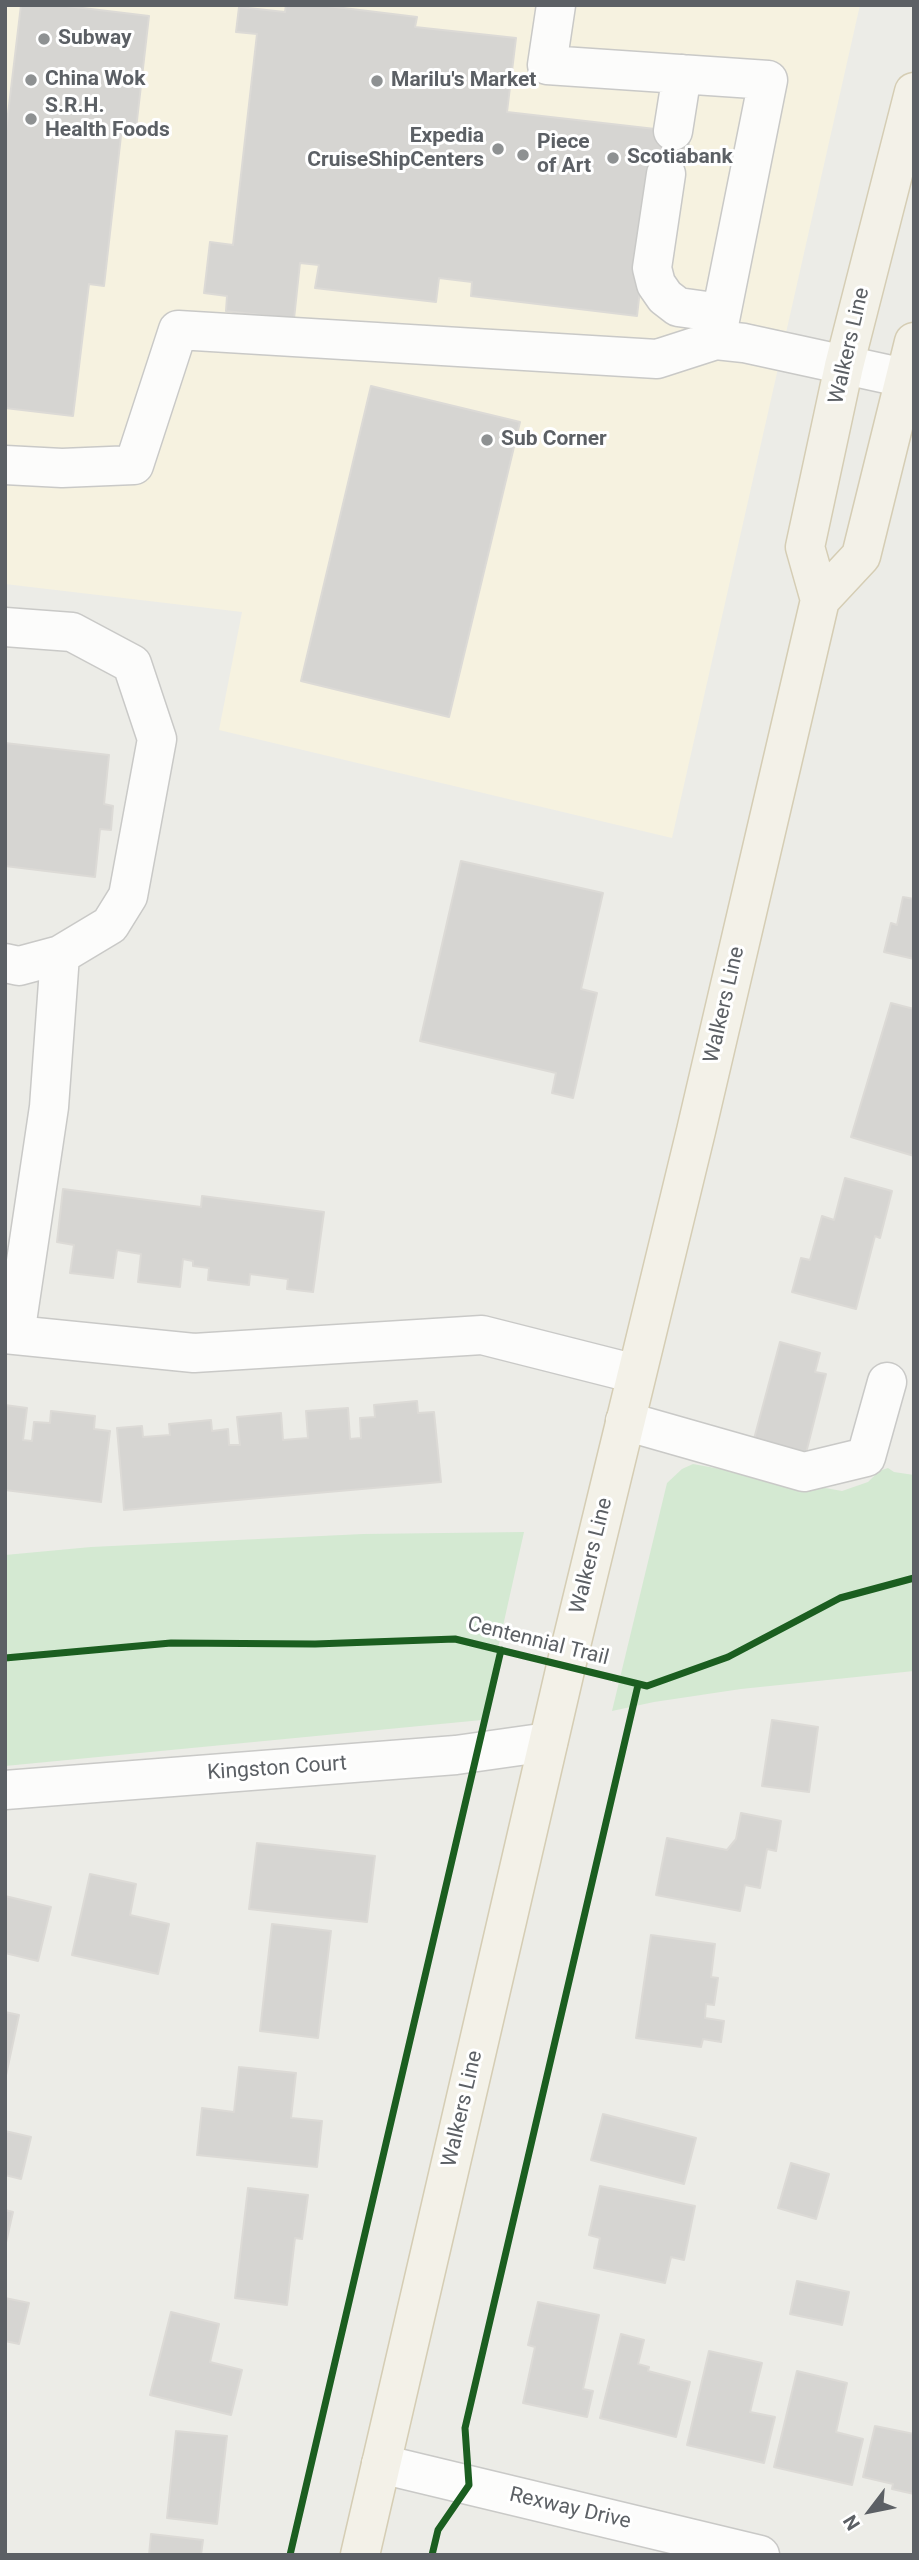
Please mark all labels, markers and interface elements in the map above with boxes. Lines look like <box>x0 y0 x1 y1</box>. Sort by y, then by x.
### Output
place label: Subway <box>58 26 132 52</box>
marker: Subway <box>36 31 52 47</box>
place label: China Wok <box>45 67 145 93</box>
place label: Marilu's Market <box>391 68 536 94</box>
marker: China Wok <box>23 72 39 88</box>
marker: Marilu's Market <box>369 73 385 89</box>
place label: S.R.H. Health Foods <box>45 94 170 144</box>
marker: S.R.H. Health Foods <box>23 111 39 127</box>
place label: Expedia CruiseShipCenters <box>307 124 484 174</box>
place label: Piece of Art <box>537 130 591 180</box>
marker: Expedia CruiseShipCenters <box>490 141 506 157</box>
place label: Scotiabank <box>627 145 733 171</box>
marker: Piece of Art <box>515 147 531 163</box>
marker: Scotiabank <box>605 150 621 166</box>
street label: Walkers Line <box>824 285 876 407</box>
place label: Sub Corner <box>501 427 607 453</box>
marker: Sub Corner <box>479 432 495 448</box>
street label: Walkers Line <box>699 944 751 1066</box>
street label: Walkers Line <box>565 1495 619 1617</box>
street label: Centennial Trail <box>465 1612 611 1672</box>
street label: Kingston Court <box>206 1752 348 1786</box>
street label: Walkers Line <box>437 2048 489 2170</box>
north arrow <box>835 2476 905 2546</box>
street label: Rexway Drive <box>507 2483 633 2535</box>
text: N <box>838 2511 865 2534</box>

